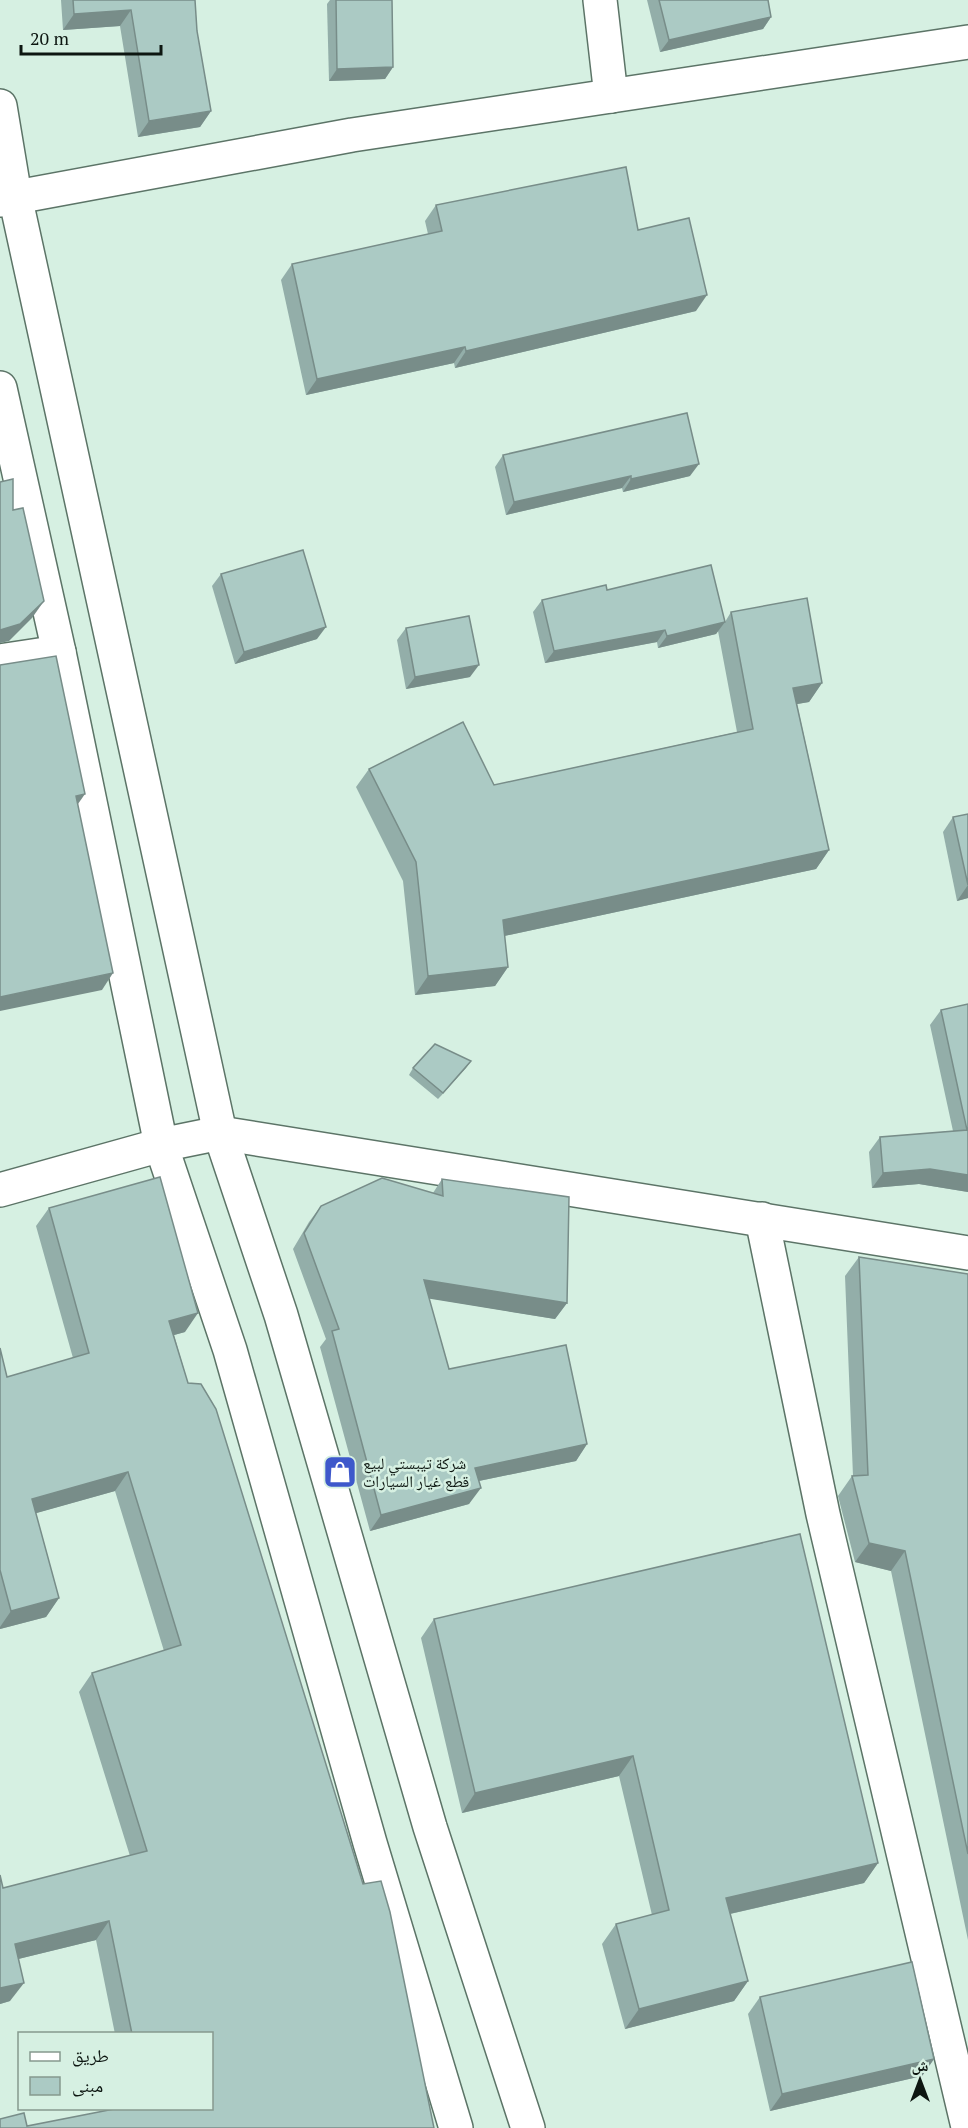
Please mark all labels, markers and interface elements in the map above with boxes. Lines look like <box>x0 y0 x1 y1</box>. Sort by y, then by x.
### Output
scale bar <box>21 18 160 56</box>
text: 20 m <box>30 26 70 50</box>
place label: شركة تيبستي لبيع قطع غيار السيارات <box>363 1452 469 1492</box>
shop icon: شركة تيبستي لبيع قطع غيار السيارات <box>322 1454 358 1490</box>
legend <box>18 2032 213 2110</box>
text: طريق <box>72 2043 109 2067</box>
north arrow <box>890 2050 950 2110</box>
text: ش <box>912 2054 929 2076</box>
text: مبنى <box>72 2073 103 2097</box>

